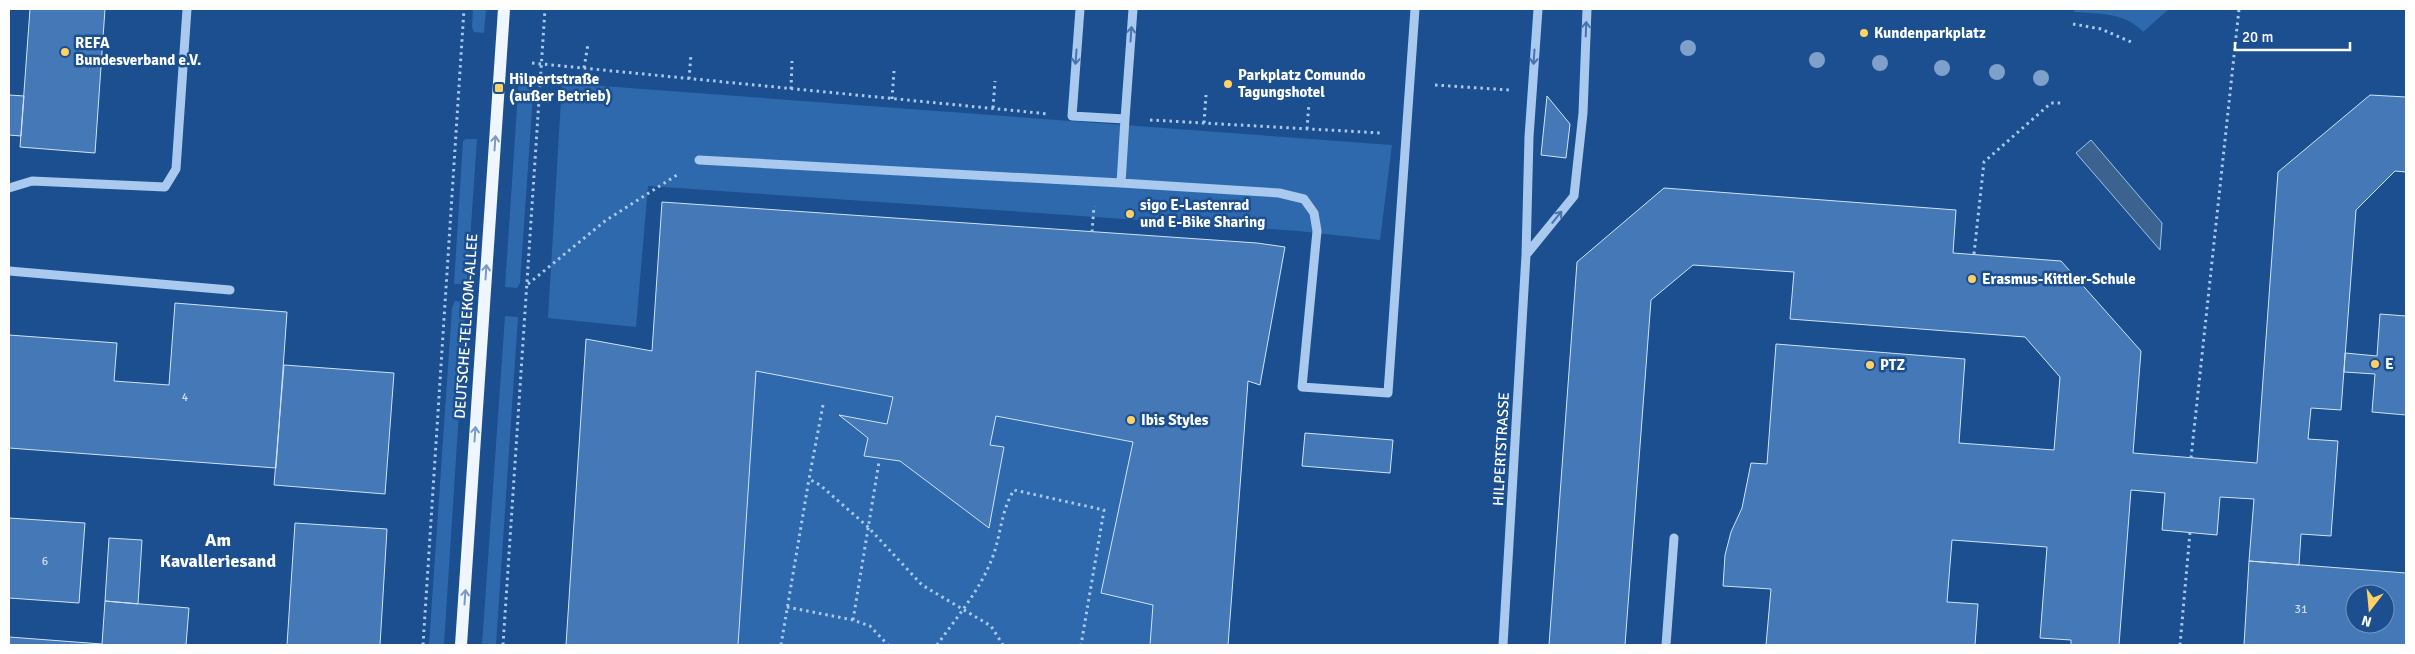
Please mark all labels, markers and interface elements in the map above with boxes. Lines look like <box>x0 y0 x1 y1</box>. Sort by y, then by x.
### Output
scale bar <box>2235 20 2350 52</box>
one-way arrow <box>1582 22 1591 38</box>
place label: Kundenparkplatz <box>1874 24 1986 42</box>
one-way arrow <box>1126 26 1136 42</box>
marker: Kundenparkplatz <box>1858 27 1870 39</box>
text: 20 m <box>2242 28 2273 46</box>
place label: REFA Bundesverband e.V. <box>75 34 201 69</box>
marker: REFA Bundesverband e.V. <box>59 46 71 58</box>
one-way arrow <box>1071 49 1081 65</box>
one-way arrow <box>1530 49 1539 65</box>
place label: Parkplatz Comundo Tagungshotel <box>1238 66 1366 101</box>
place label: Hilpertstraße (außer Betrieb) <box>509 70 611 105</box>
marker: Parkplatz Comundo Tagungshotel <box>1222 78 1234 90</box>
marker: Hilpertstraße (außer Betrieb) <box>493 82 505 94</box>
one-way arrow <box>491 136 500 152</box>
place label: sigo E-Lastenrad und E-Bike Sharing <box>1140 196 1265 231</box>
marker: sigo E-Lastenrad und E-Bike Sharing <box>1124 208 1136 220</box>
one-way arrow <box>1551 211 1562 224</box>
street label: DEUTSCHE-TELEKOM-ALLEE <box>451 233 481 419</box>
one-way arrow <box>482 265 491 281</box>
place label: Erasmus-Kittler-Schule <box>1982 270 2136 288</box>
marker: Erasmus-Kittler-Schule <box>1966 273 1978 285</box>
place label: E <box>2385 355 2394 373</box>
place label: PTZ <box>1880 356 1905 374</box>
marker: E <box>2369 358 2381 370</box>
marker: PTZ <box>1864 359 1876 371</box>
house number: 4 <box>182 390 189 405</box>
street label: HILPERTSTRASSE <box>1489 392 1513 506</box>
place label: Ibis Styles <box>1141 411 1209 429</box>
marker: Ibis Styles <box>1125 414 1137 426</box>
one-way arrow <box>471 427 480 443</box>
district label: Am Kavalleriesand <box>160 529 276 572</box>
house number: 6 <box>42 554 48 569</box>
north arrow <box>2345 584 2395 634</box>
one-way arrow <box>460 589 469 605</box>
house number: 31 <box>2295 602 2307 617</box>
text: N <box>2360 612 2374 631</box>

